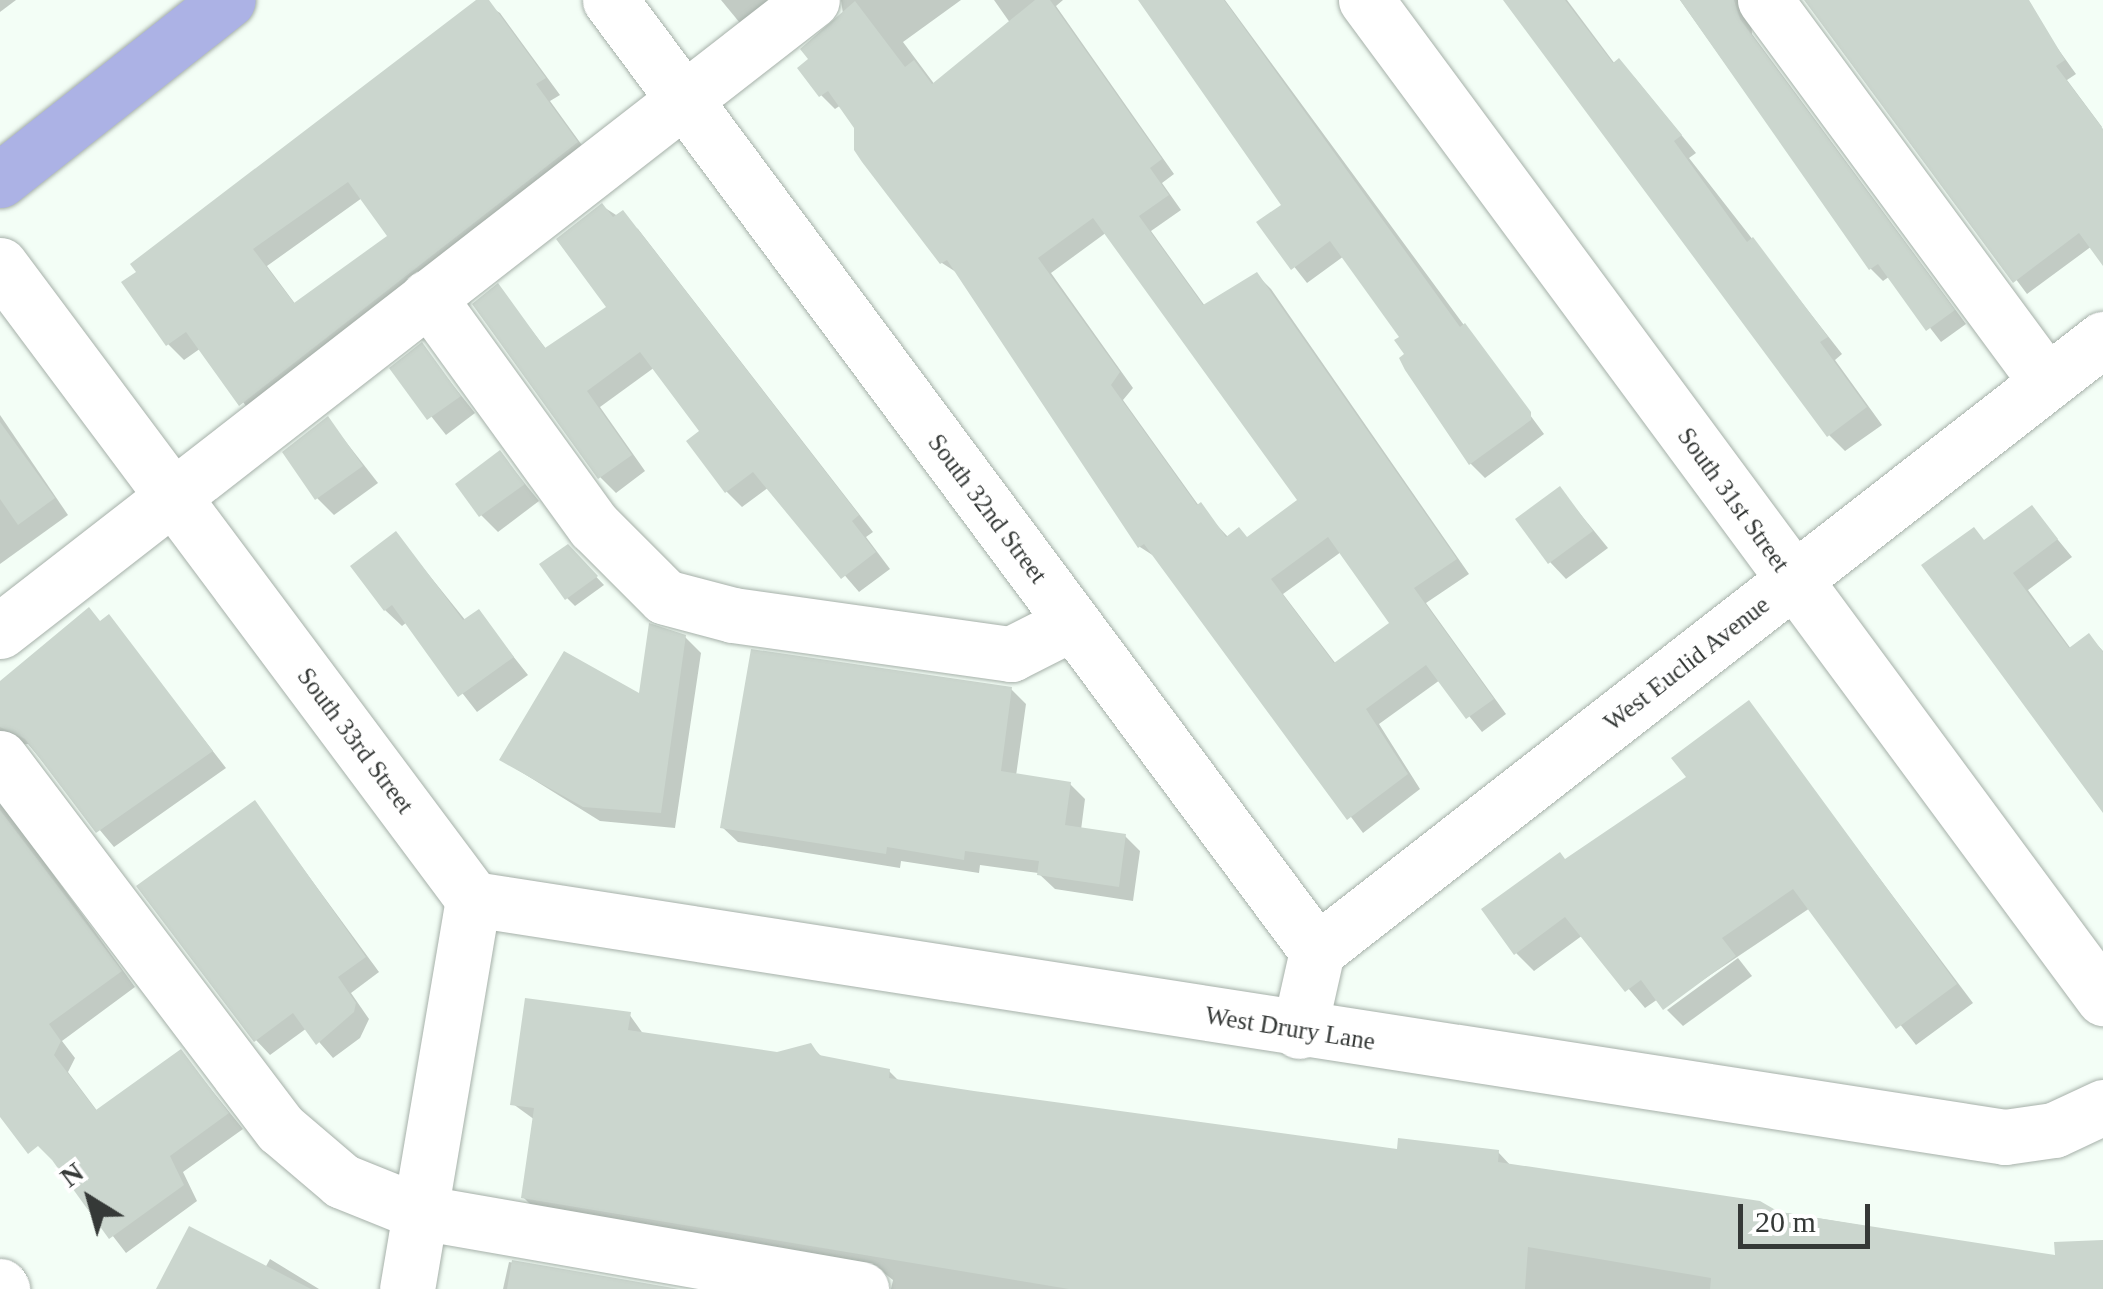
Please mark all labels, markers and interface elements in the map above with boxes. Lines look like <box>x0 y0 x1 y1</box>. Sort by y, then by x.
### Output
street label: South 31st Street <box>1671 422 1795 578</box>
street label: South 32nd Street <box>921 428 1053 590</box>
street label: West Euclid Avenue <box>1598 590 1776 738</box>
street label: South 33rd Street <box>290 662 420 820</box>
street label: West Drury Lane <box>1203 1001 1377 1057</box>
north arrow <box>40 1149 140 1249</box>
text: N <box>54 1156 89 1193</box>
scale bar <box>1743 1184 1876 1246</box>
text: 20 m <box>1755 1205 1816 1238</box>

